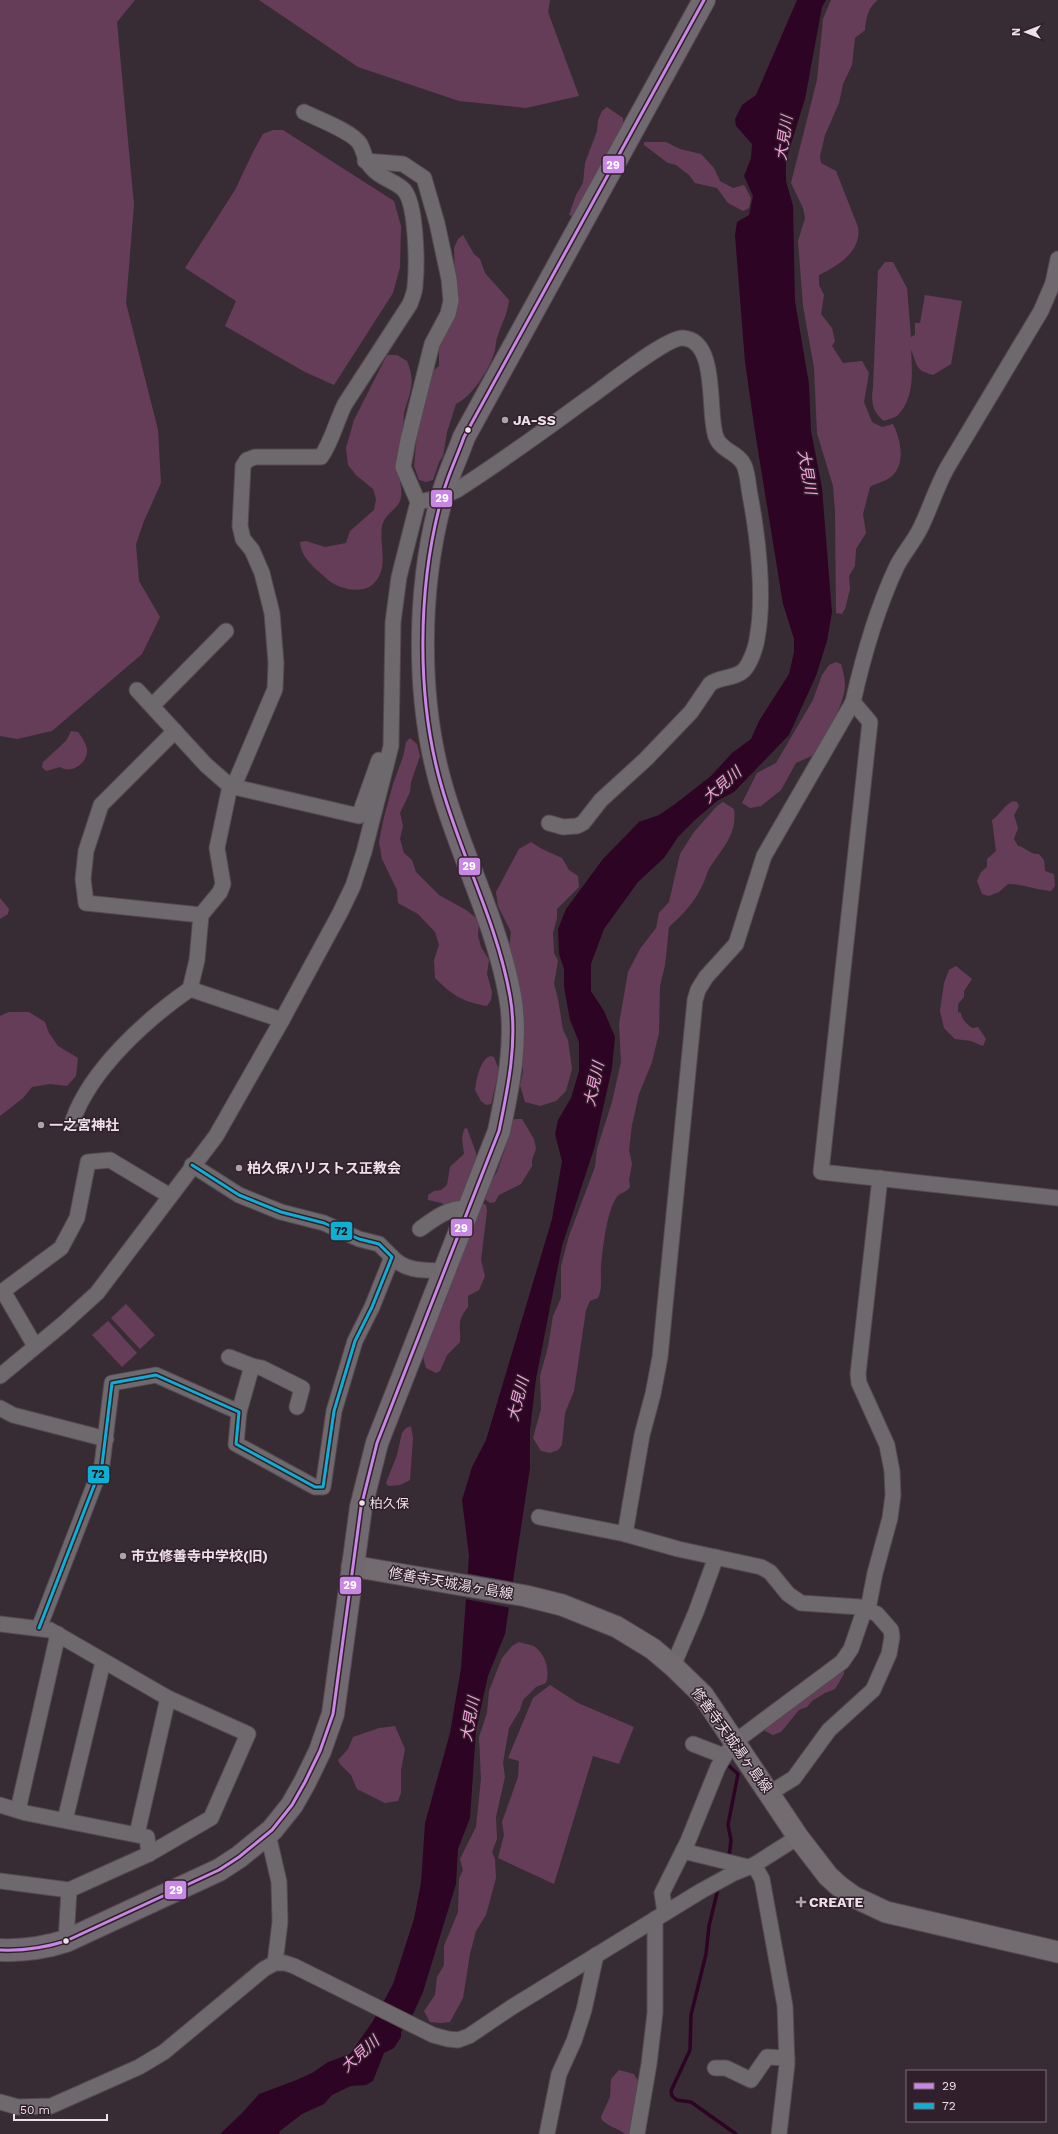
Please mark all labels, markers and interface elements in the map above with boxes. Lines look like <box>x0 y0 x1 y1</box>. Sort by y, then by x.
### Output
north arrow <box>1006 12 1046 52</box>
text: N <box>1010 28 1023 36</box>
water label: 大見川 <box>772 112 796 162</box>
line badge: 29 <box>602 155 625 174</box>
text: 29 <box>606 159 620 172</box>
place label: JA-SS <box>513 412 556 428</box>
marker: JA-SS <box>500 415 510 425</box>
unlabelled marker <box>463 425 473 435</box>
water label: 大見川 <box>794 448 820 498</box>
line badge: 29 <box>430 489 453 508</box>
text: 29 <box>435 492 449 505</box>
water label: 大見川 <box>699 762 746 807</box>
line badge: 29 <box>458 857 481 876</box>
text: 29 <box>462 860 476 873</box>
water label: 大見川 <box>581 1058 608 1108</box>
place label: 一之宮神社 <box>49 1117 119 1133</box>
marker: 一之宮神社 <box>36 1120 46 1130</box>
place label: 柏久保ハリストス正教会 <box>247 1160 401 1176</box>
marker: 柏久保ハリストス正教会 <box>234 1163 244 1173</box>
line badge: 29 <box>450 1218 473 1237</box>
line badge: 72 <box>330 1221 353 1241</box>
text: 29 <box>454 1222 468 1235</box>
text: 72 <box>334 1225 348 1238</box>
water label: 大見川 <box>504 1373 533 1423</box>
line badge: 72 <box>87 1465 110 1484</box>
text: 72 <box>91 1468 105 1481</box>
place label: 柏久保 <box>370 1496 409 1511</box>
marker: 柏久保 <box>357 1498 367 1508</box>
place label: 市立修善寺中学校(旧) <box>131 1548 268 1564</box>
marker: 市立修善寺中学校(旧) <box>118 1551 128 1561</box>
street label: 修善寺天城湯ヶ島線 <box>388 1564 514 1602</box>
line badge: 29 <box>339 1576 362 1595</box>
text: 29 <box>343 1579 357 1592</box>
street label: 修善寺天城湯ヶ島線 <box>688 1684 776 1796</box>
water label: 大見川 <box>457 1693 483 1743</box>
line badge: 29 <box>164 1880 187 1900</box>
text: 29 <box>169 1884 183 1897</box>
place label: CREATE <box>809 1894 863 1910</box>
marker: CREATE <box>796 1897 806 1907</box>
unlabelled marker <box>61 1936 71 1946</box>
water label: 大見川 <box>337 2031 384 2076</box>
legend <box>906 2070 1046 2122</box>
text: 29 <box>942 2079 956 2093</box>
scale bar <box>14 2096 107 2122</box>
text: 72 <box>942 2099 956 2113</box>
text: 50 m <box>20 2103 50 2117</box>

